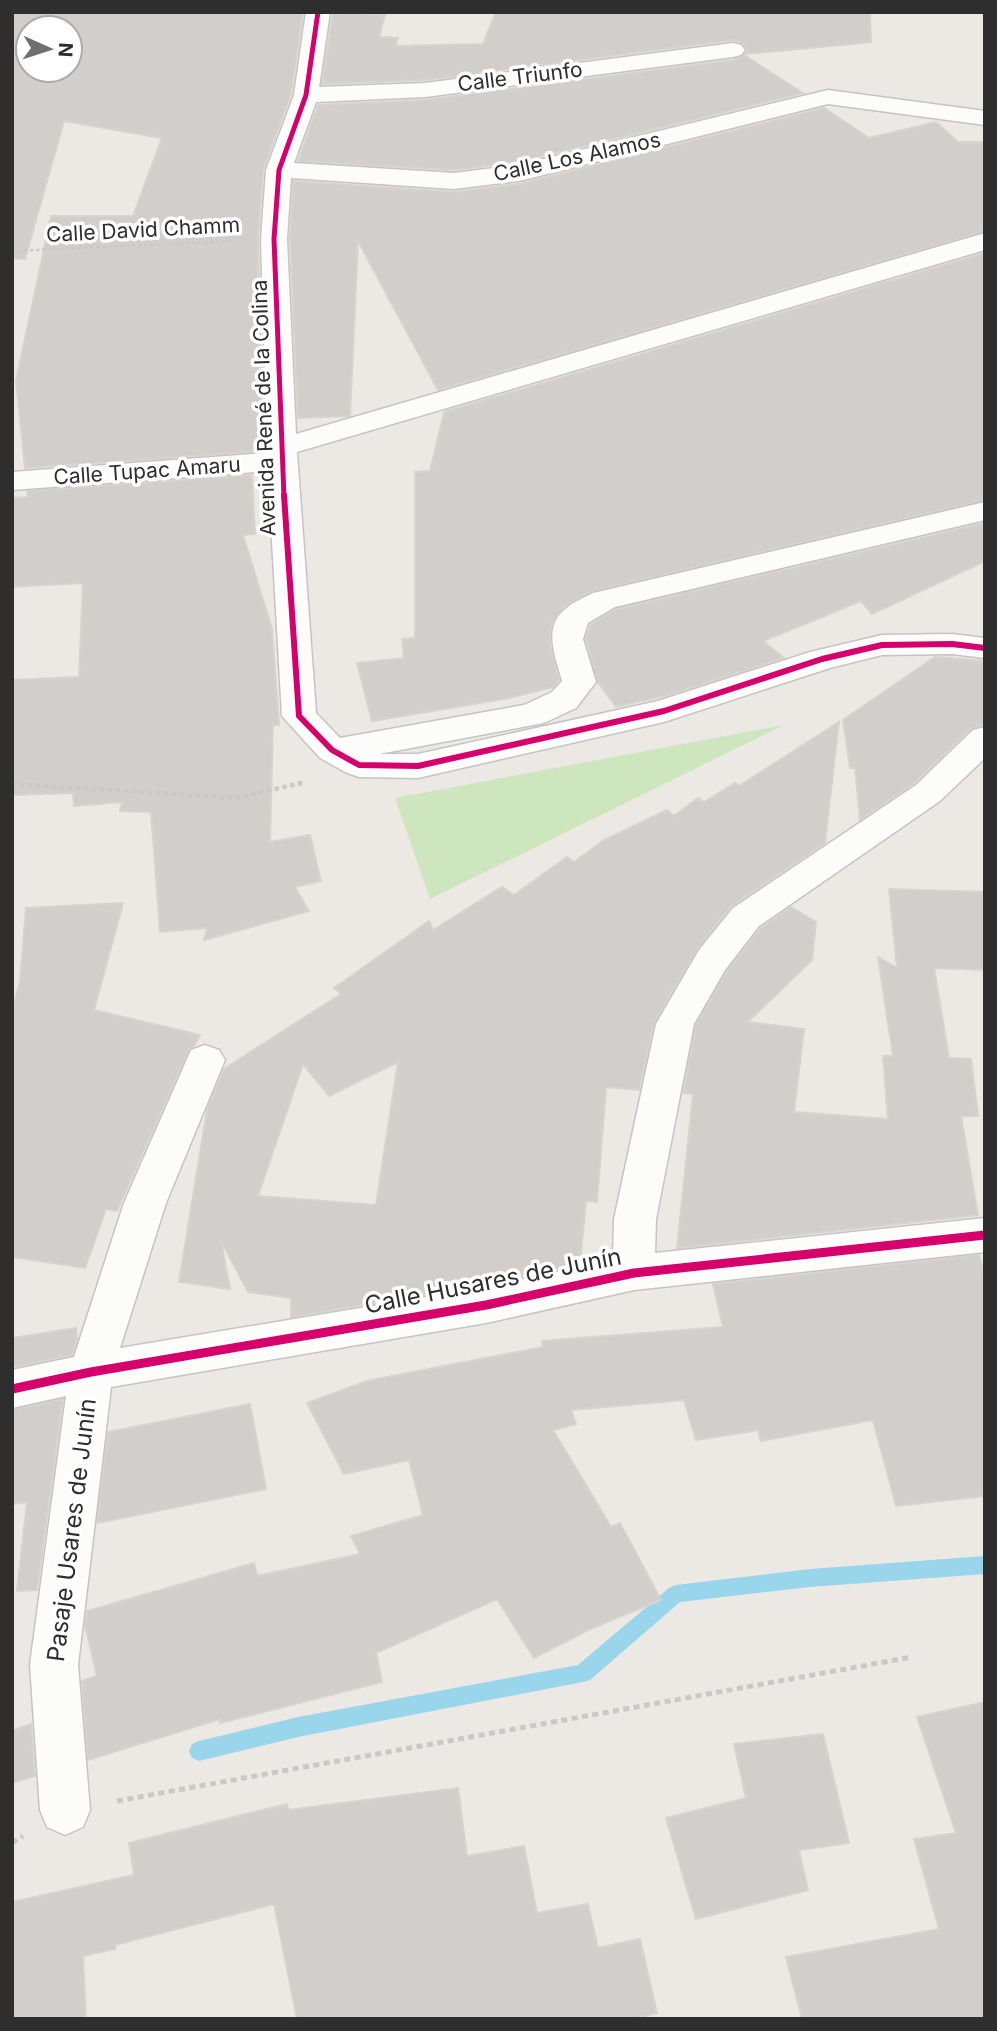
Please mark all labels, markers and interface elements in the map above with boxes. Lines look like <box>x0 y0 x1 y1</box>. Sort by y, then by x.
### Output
north arrow <box>14 14 84 84</box>
text: N <box>54 42 77 58</box>
street label: Calle Triunfo <box>456 56 584 97</box>
street label: Calle Los Alamos <box>491 127 663 186</box>
street label: Calle David Chamm <box>45 212 241 247</box>
street label: Avenida René de la Colina <box>247 279 280 537</box>
street label: Calle Tupac Amaru <box>53 451 241 490</box>
street label: Calle Husares de Junín <box>362 1241 624 1320</box>
street label: Pasaje Usares de Junín <box>41 1397 102 1663</box>

